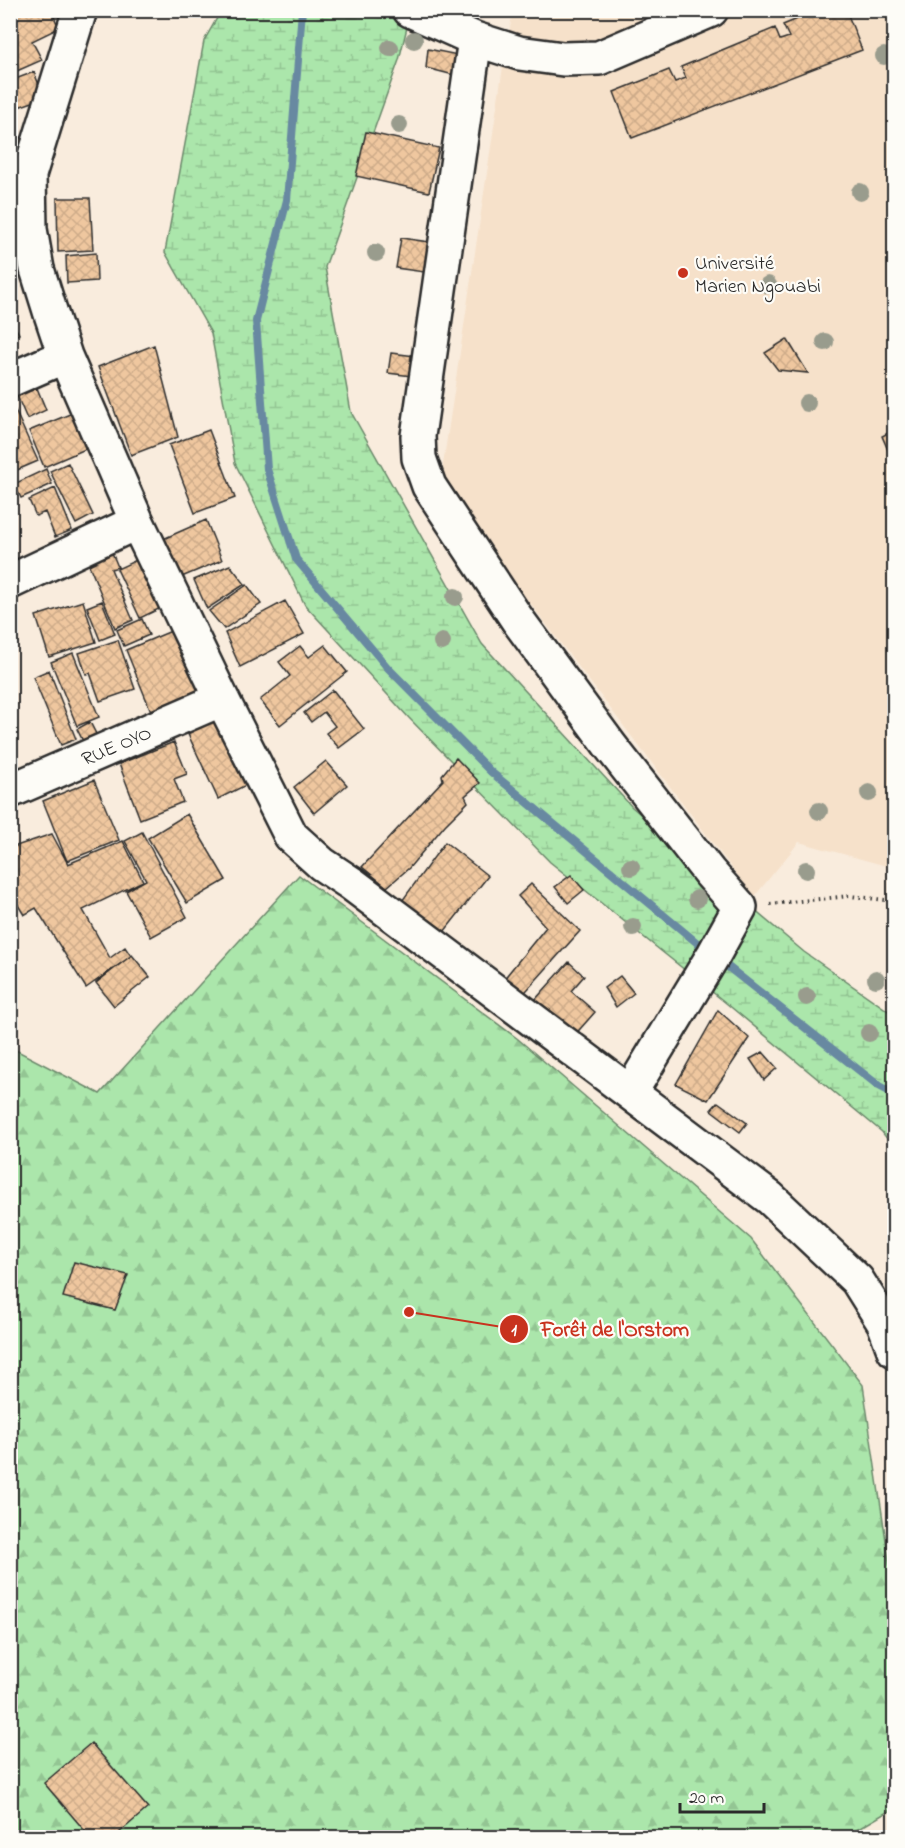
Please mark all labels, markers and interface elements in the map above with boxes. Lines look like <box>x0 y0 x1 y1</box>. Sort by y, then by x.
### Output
place label: Université Marien Ngouabi <box>695 250 821 303</box>
marker: Université Marien Ngouabi <box>676 266 690 280</box>
street label: RUE OYO <box>77 720 156 775</box>
callout: Forêt de l'Orstom <box>499 1309 701 1348</box>
text: Forêt de l'Orstom <box>540 1316 689 1346</box>
text: 1 <box>511 1318 517 1344</box>
scale bar <box>680 1776 764 1814</box>
text: 20 m <box>689 1786 724 1812</box>

